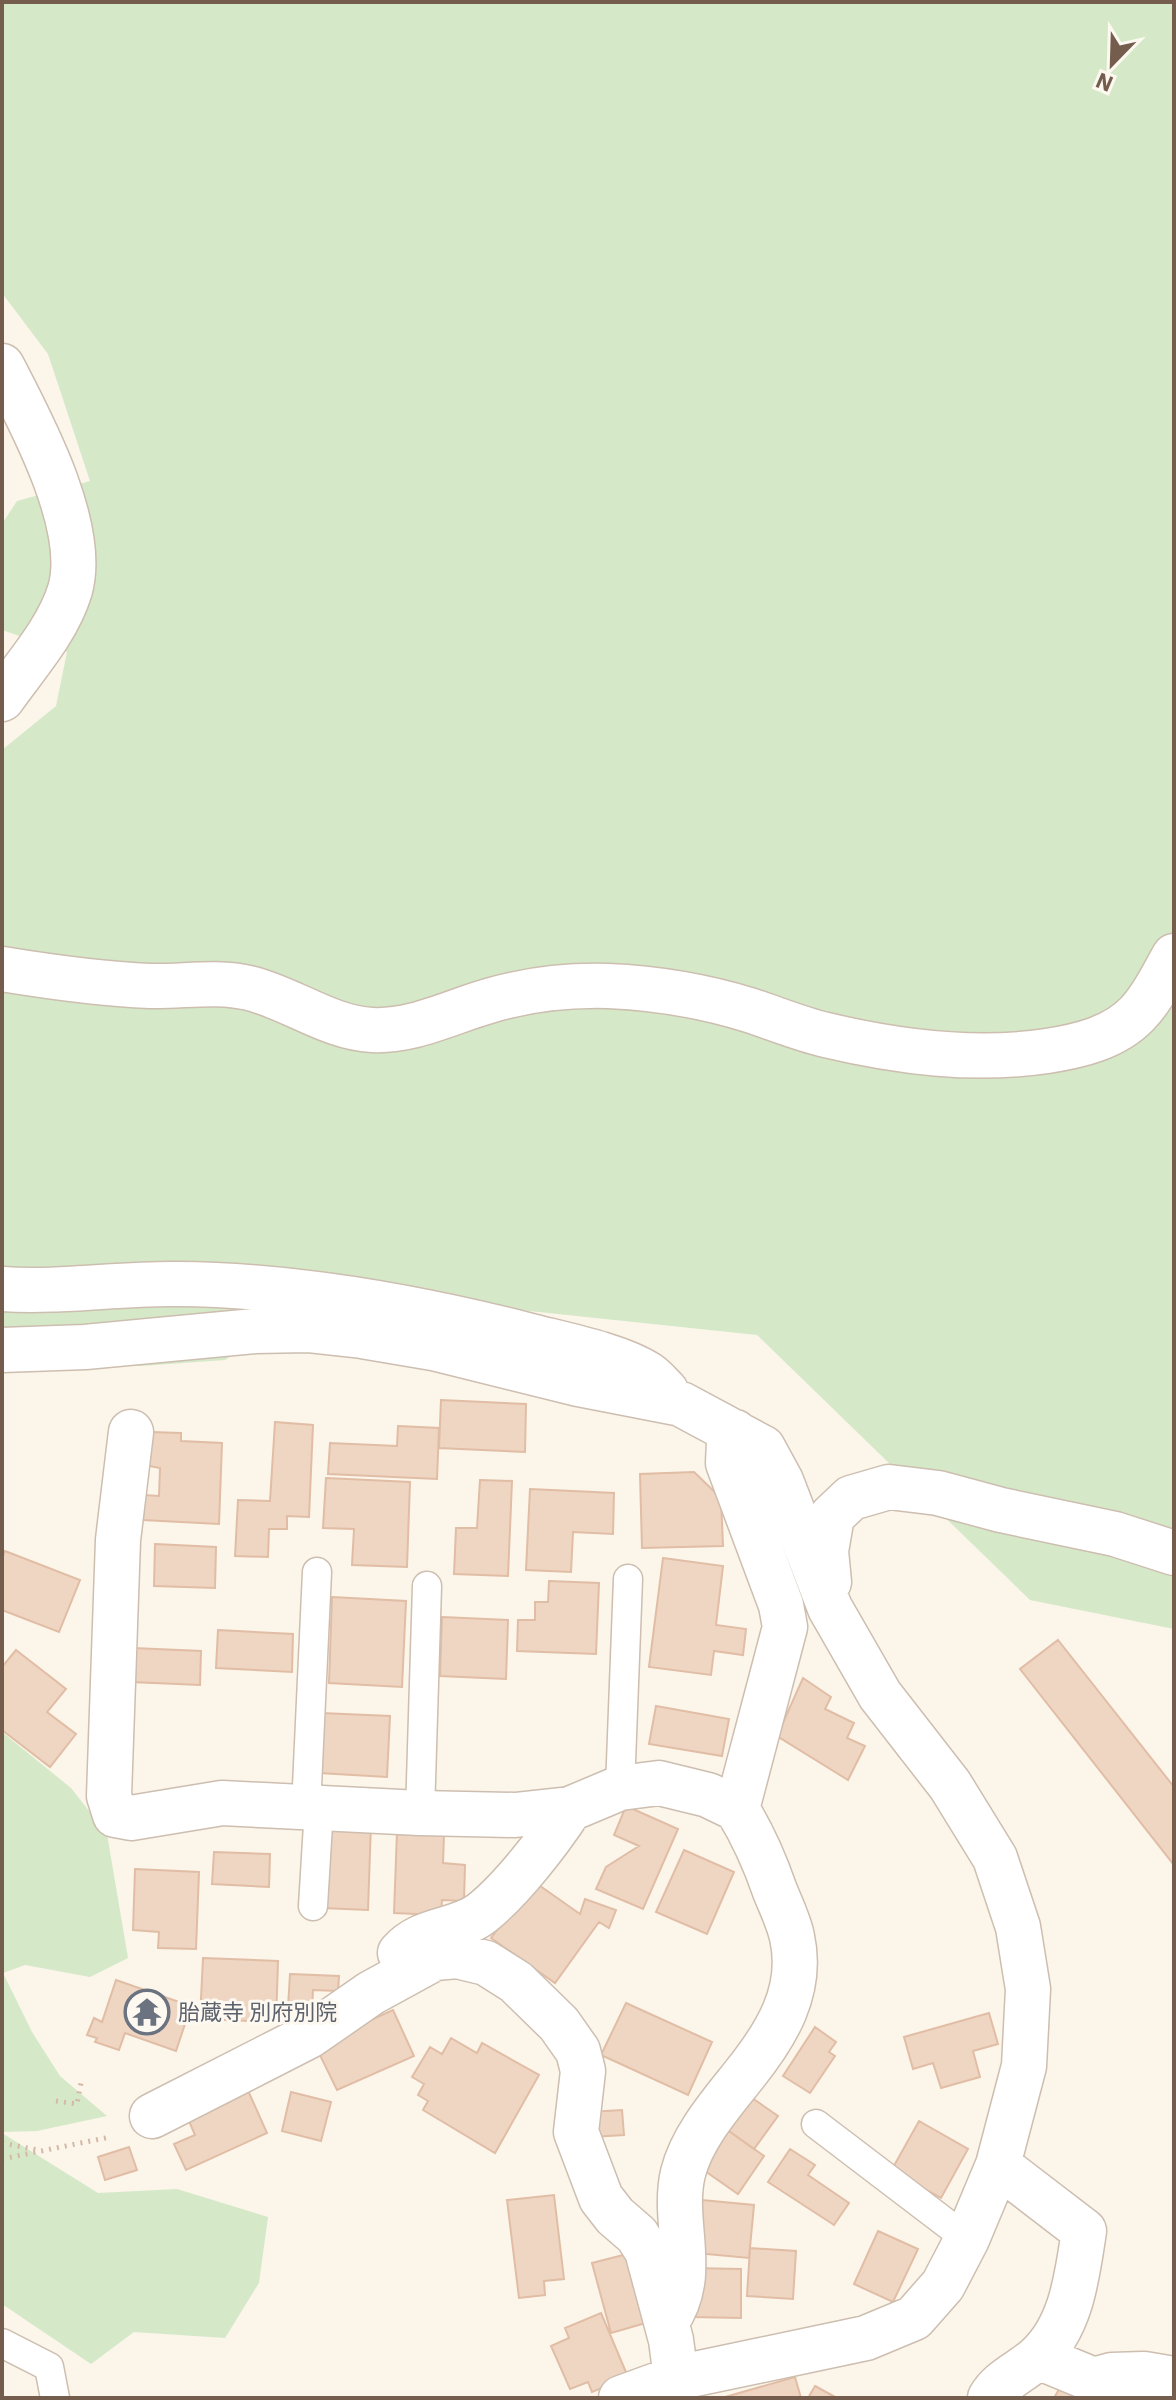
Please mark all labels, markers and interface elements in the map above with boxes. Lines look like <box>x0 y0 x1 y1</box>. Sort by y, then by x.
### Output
north arrow <box>1072 24 1152 104</box>
text: N <box>1091 66 1117 99</box>
temple icon: 胎蔵寺 別府別院 <box>123 1988 171 2036</box>
place label: 胎蔵寺 別府別院 <box>178 1997 337 2026</box>

